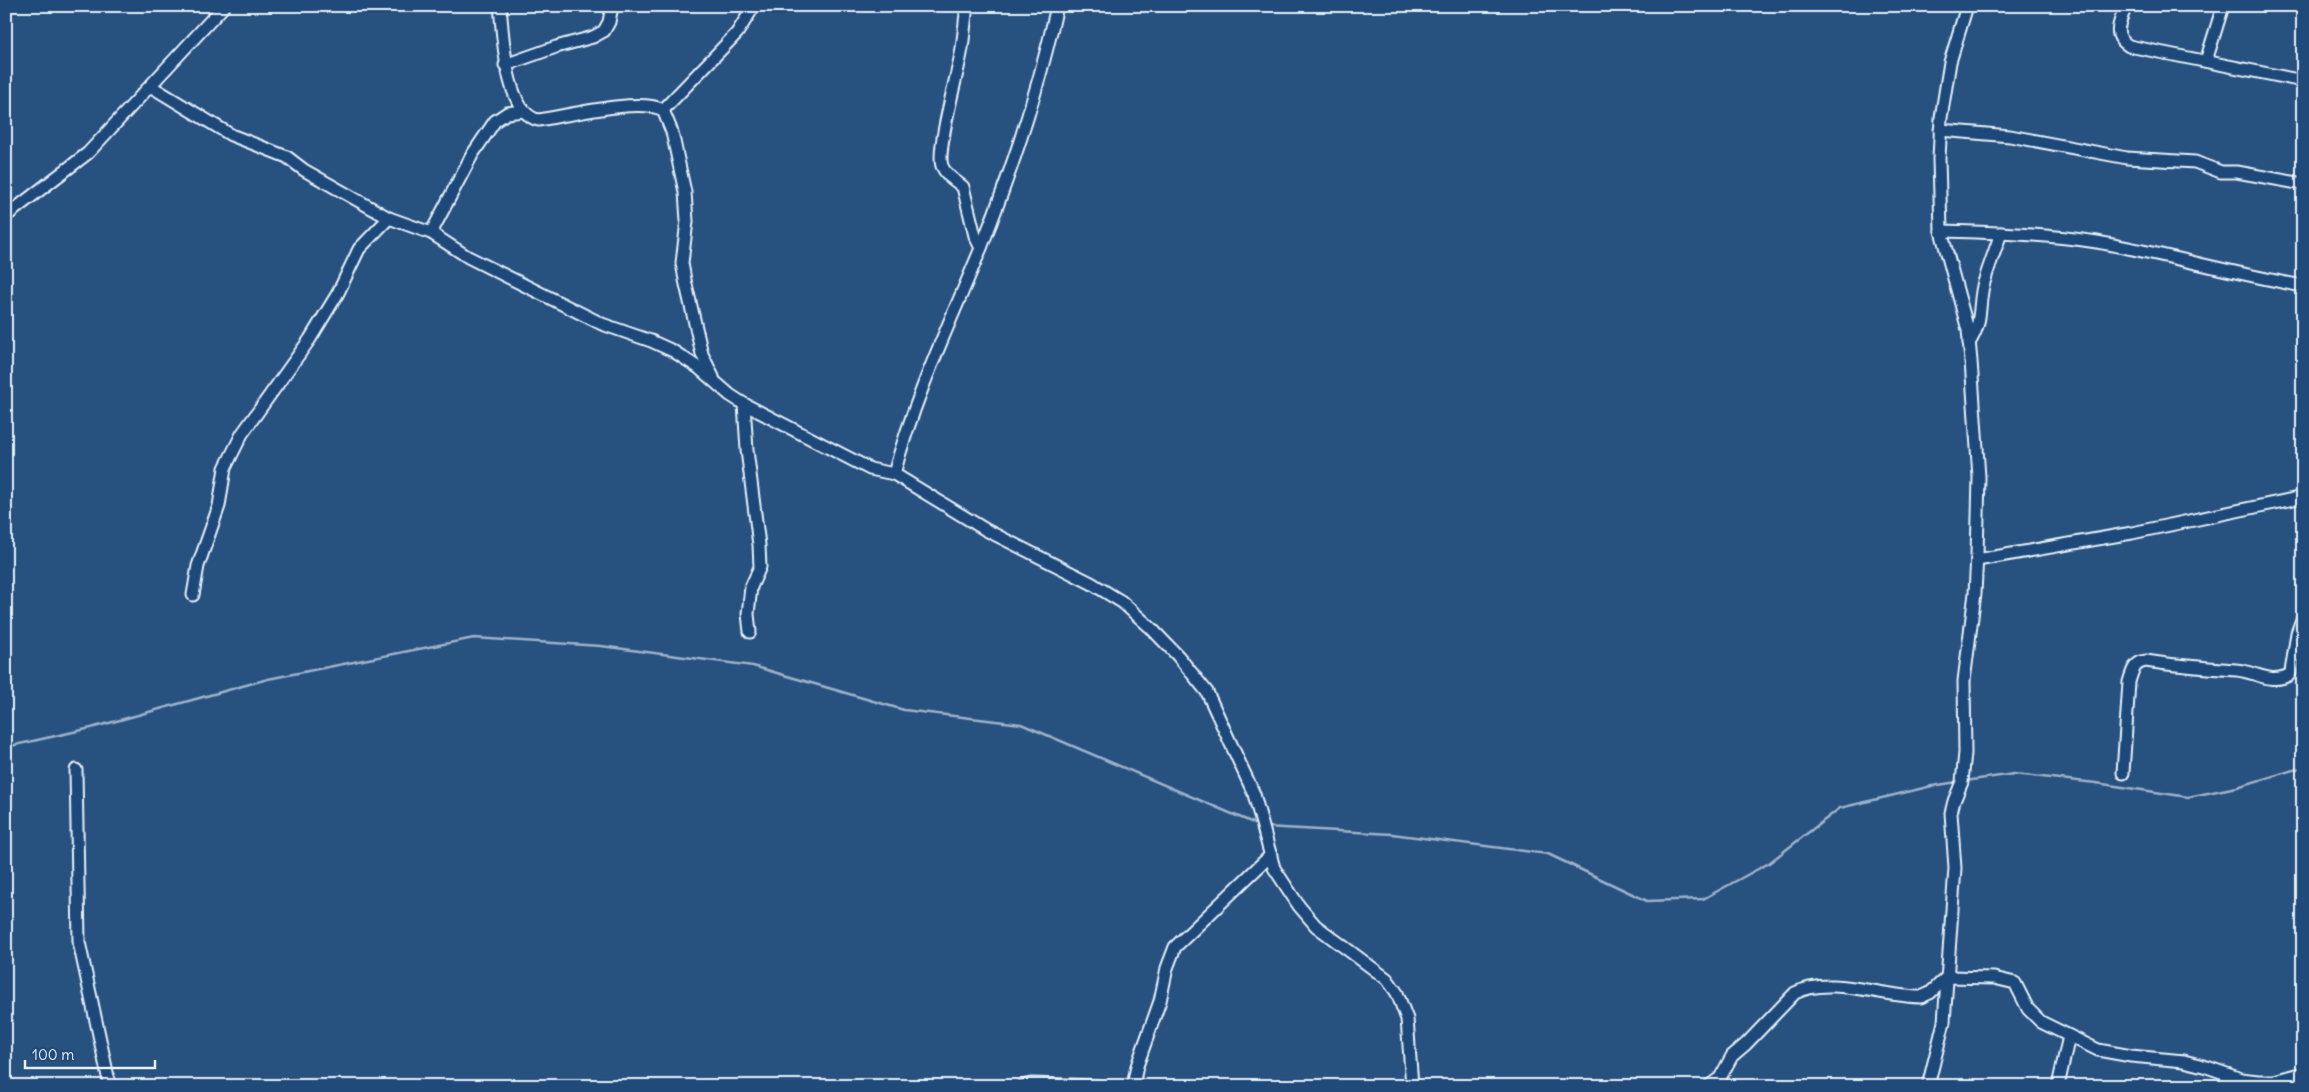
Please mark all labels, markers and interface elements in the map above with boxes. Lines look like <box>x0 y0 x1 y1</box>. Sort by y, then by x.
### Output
scale bar <box>25 1037 155 1069</box>
text: 100 m <box>32 1045 74 1064</box>

